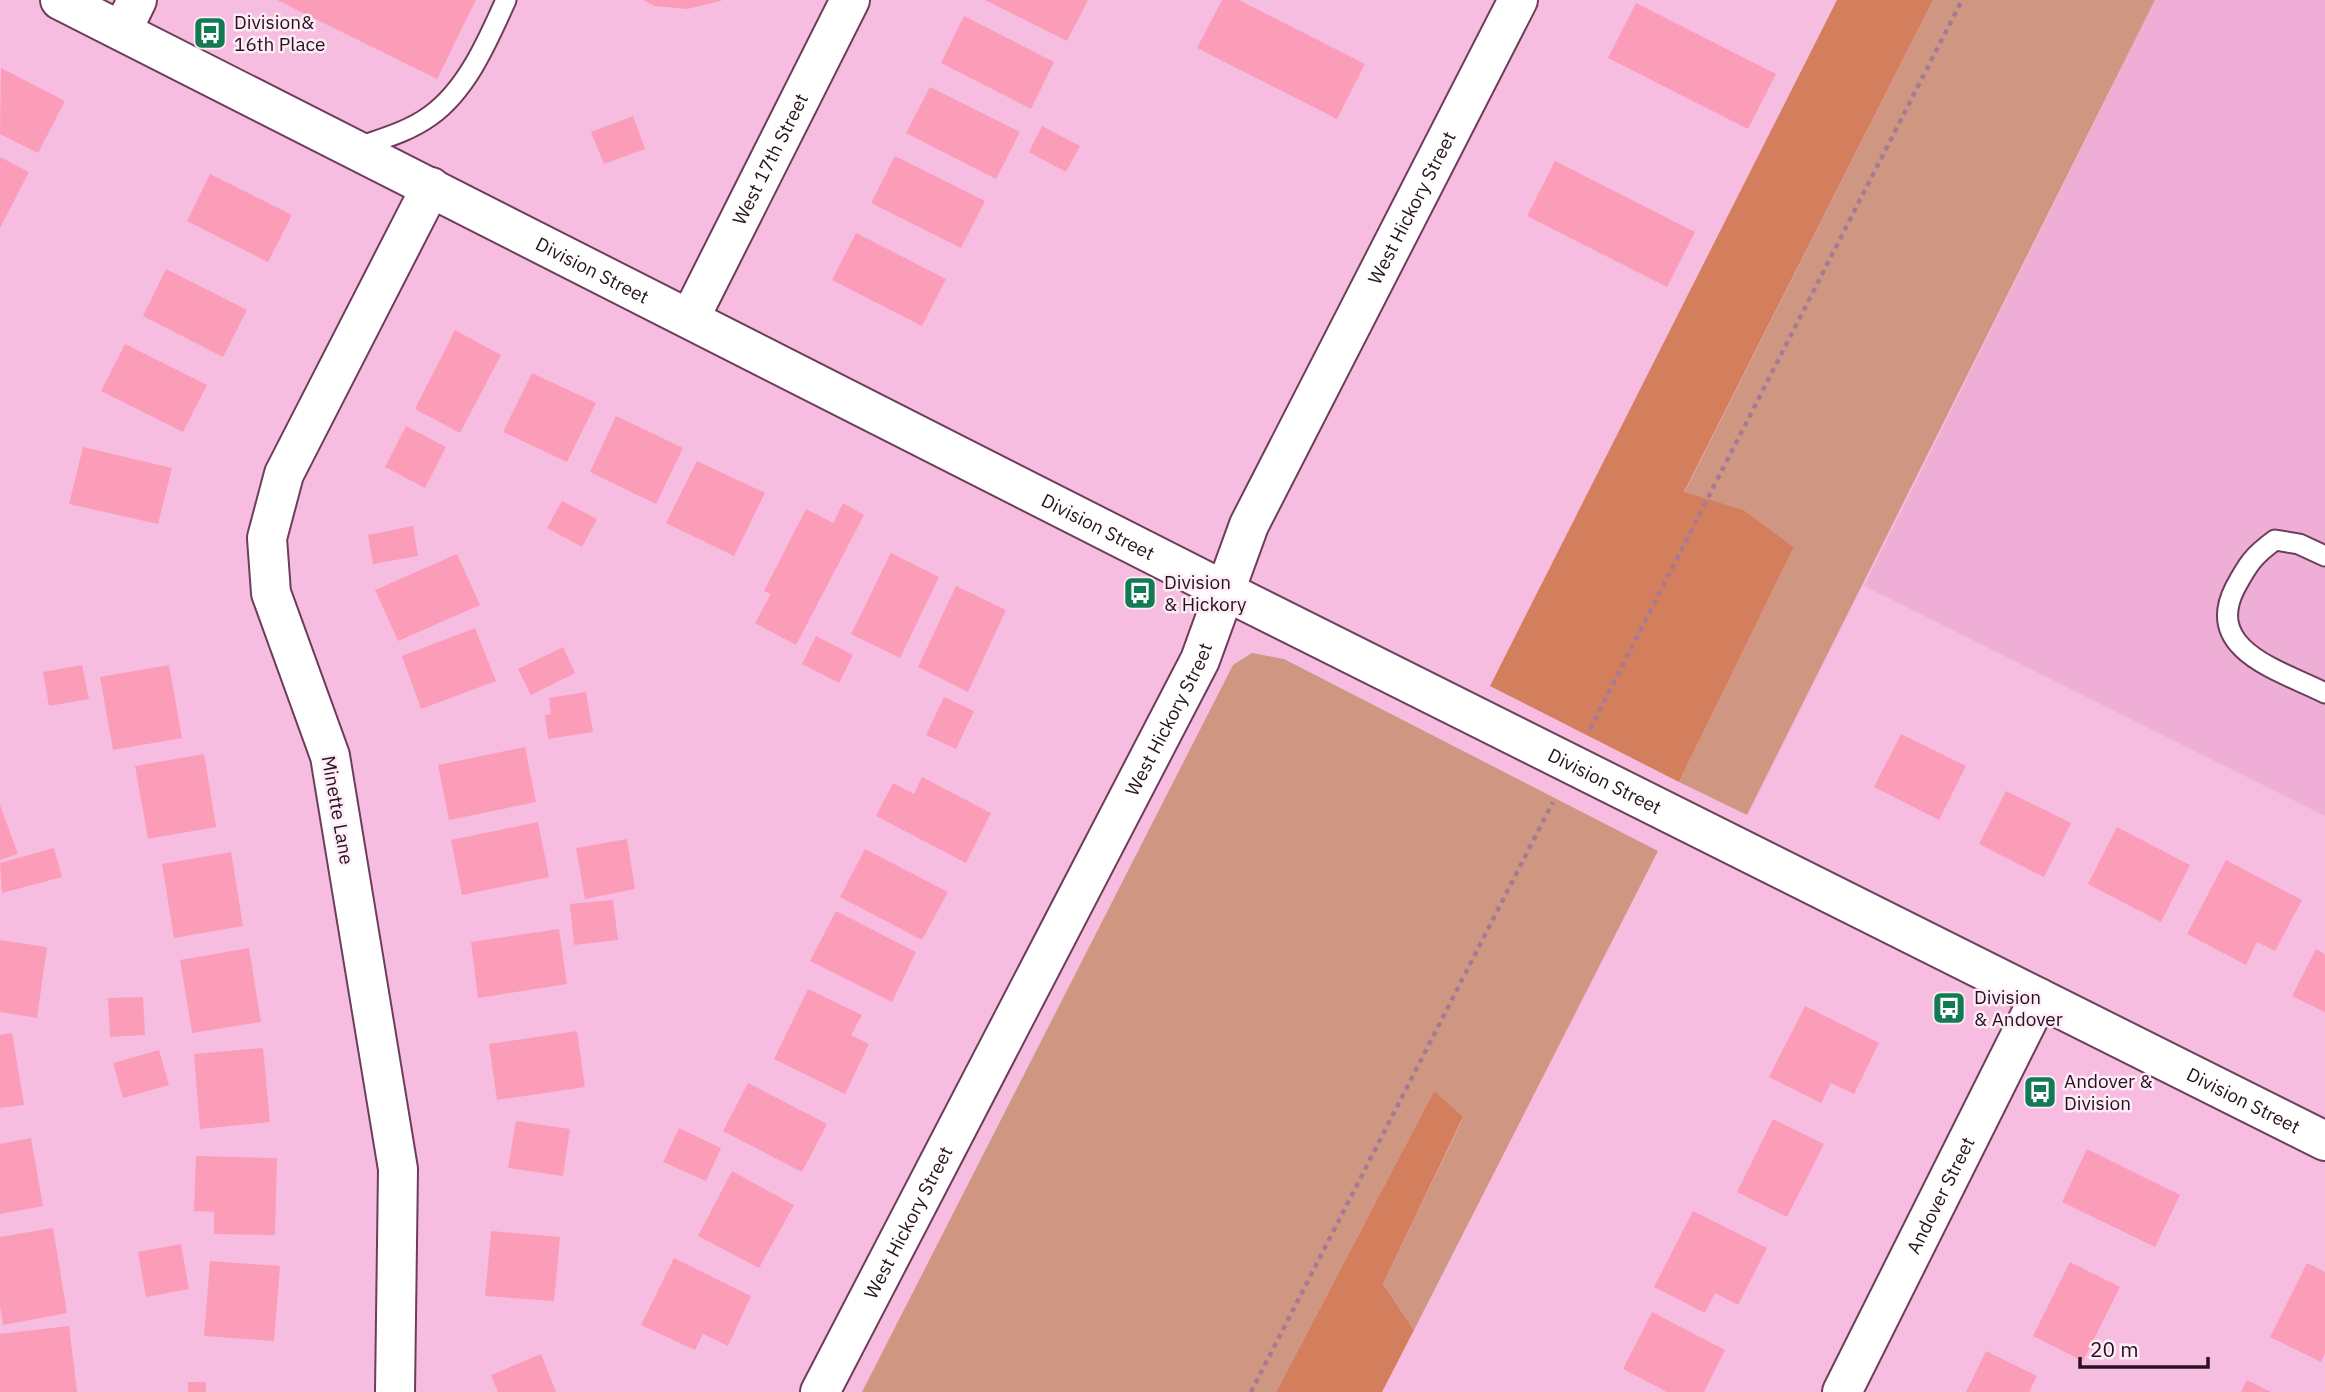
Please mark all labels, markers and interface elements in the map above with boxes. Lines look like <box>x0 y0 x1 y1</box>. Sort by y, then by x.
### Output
place label: Division& 16th Place <box>234 10 325 56</box>
bus stop icon: Division& 16th Place <box>191 14 229 52</box>
street label: West 17th Street <box>727 89 813 229</box>
street label: West Hickory Street <box>1362 127 1461 288</box>
street label: Division Street <box>532 231 653 309</box>
street label: Division Street <box>1037 488 1159 565</box>
place label: Division & Hickory <box>1164 570 1247 616</box>
bus stop icon: Division & Hickory <box>1121 574 1159 612</box>
street label: West Hickory Street <box>1120 639 1217 800</box>
street label: Division Street <box>1544 743 1666 819</box>
street label: Minette Lane <box>317 754 359 866</box>
place label: Division & Andover <box>1974 985 2063 1031</box>
bus stop icon: Division & Andover <box>1930 989 1968 1027</box>
street label: Division Street <box>2183 1062 2304 1139</box>
place label: Andover & Division <box>2064 1069 2153 1115</box>
bus stop icon: Andover & Division <box>2021 1073 2059 1111</box>
street label: Andover Street <box>1901 1133 1980 1258</box>
street label: West Hickory Street <box>858 1142 958 1303</box>
scale bar <box>2080 1326 2208 1370</box>
text: 20 m <box>2090 1335 2139 1363</box>

